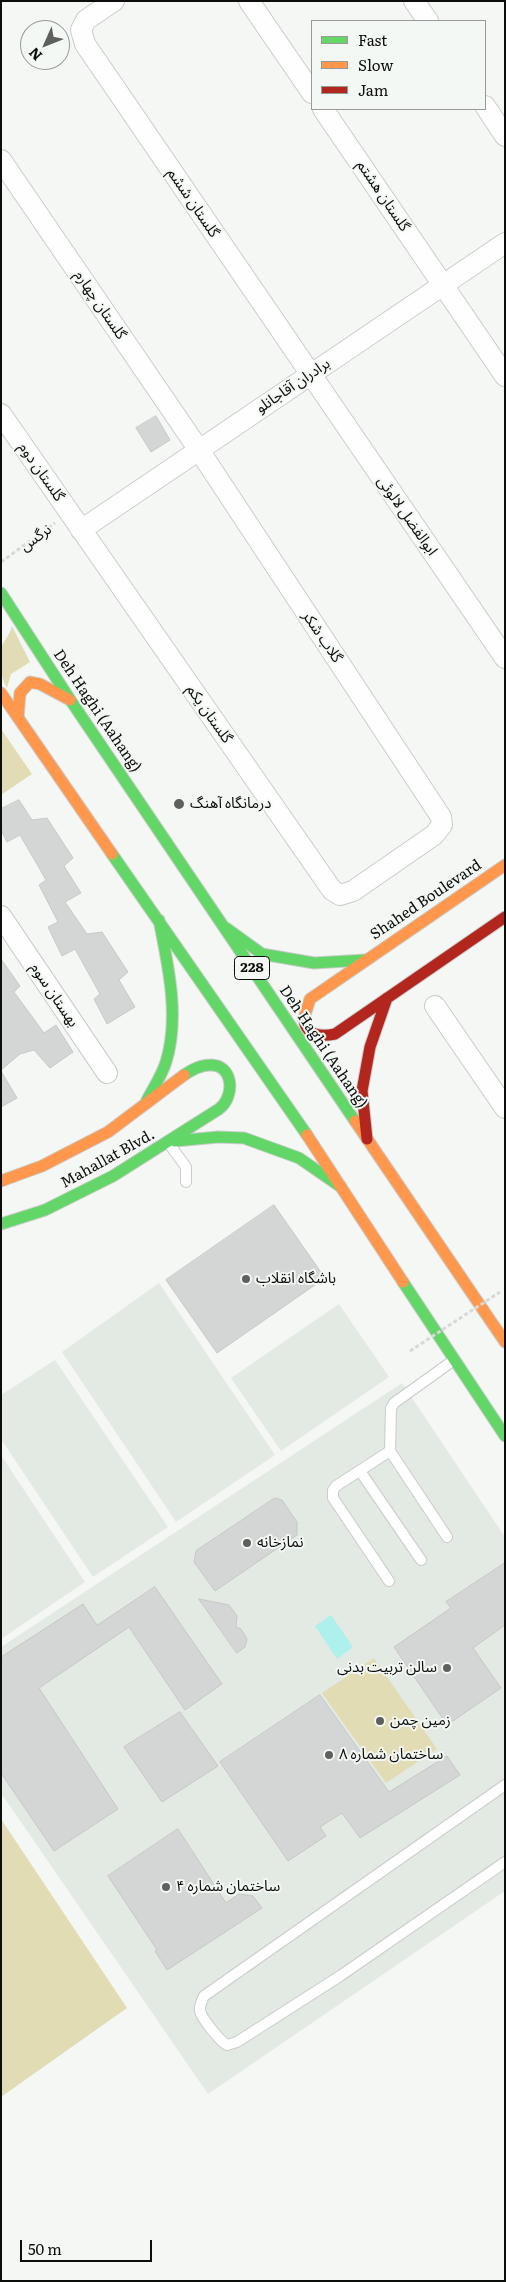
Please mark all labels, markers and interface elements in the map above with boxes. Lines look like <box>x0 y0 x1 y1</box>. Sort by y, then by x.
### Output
north arrow <box>20 20 70 70</box>
legend <box>311 20 486 110</box>
text: Fast <box>358 28 387 51</box>
text: N <box>24 44 46 66</box>
text: Slow <box>358 53 393 76</box>
text: Jam <box>358 78 388 101</box>
street label: گلستان هشتم <box>353 157 413 235</box>
street label: گلستان ششم <box>163 165 223 241</box>
street label: گلستان چهارم <box>70 267 130 343</box>
street label: برادران آقاجانلو <box>252 355 334 417</box>
street label: گلستان دوم <box>14 439 68 505</box>
street label: ابوالفضل لالوئی <box>373 473 441 559</box>
street label: نرگس <box>17 521 55 555</box>
street label: گلاب شکر <box>298 608 346 666</box>
street label: Deh Haghi (Aahang) <box>49 646 145 776</box>
street label: گلستان یکم <box>182 681 236 747</box>
place label: درمانگاه آهنگ <box>190 795 271 813</box>
marker: درمانگاه آهنگ <box>172 797 186 811</box>
street label: Shahed Boulevard <box>367 856 485 944</box>
road number: 228 <box>234 956 270 980</box>
street label: بهستان سوم <box>26 959 82 1031</box>
street label: Deh Haghi (Aahang) <box>275 982 371 1112</box>
street label: Mahallat Blvd. <box>58 1126 158 1192</box>
place label: باشگاه انقلاب <box>256 1270 336 1288</box>
marker: باشگاه انقلاب <box>240 1273 252 1285</box>
place label: نمازخانه <box>257 1534 303 1552</box>
marker: نمازخانه <box>241 1537 253 1549</box>
place label: سالن تربیت بدنی <box>337 1659 437 1677</box>
marker: سالن تربیت بدنی <box>441 1662 453 1674</box>
place label: زمین چمن <box>390 1712 451 1730</box>
marker: زمین چمن <box>374 1715 386 1727</box>
place label: ساختمان شماره ۸ <box>339 1746 443 1764</box>
marker: ساختمان شماره ۸ <box>323 1749 335 1761</box>
place label: ساختمان شماره ۴ <box>176 1878 280 1896</box>
marker: ساختمان شماره ۴ <box>160 1881 172 1893</box>
scale bar <box>22 2230 155 2262</box>
text: 50 m <box>28 2237 62 2260</box>

